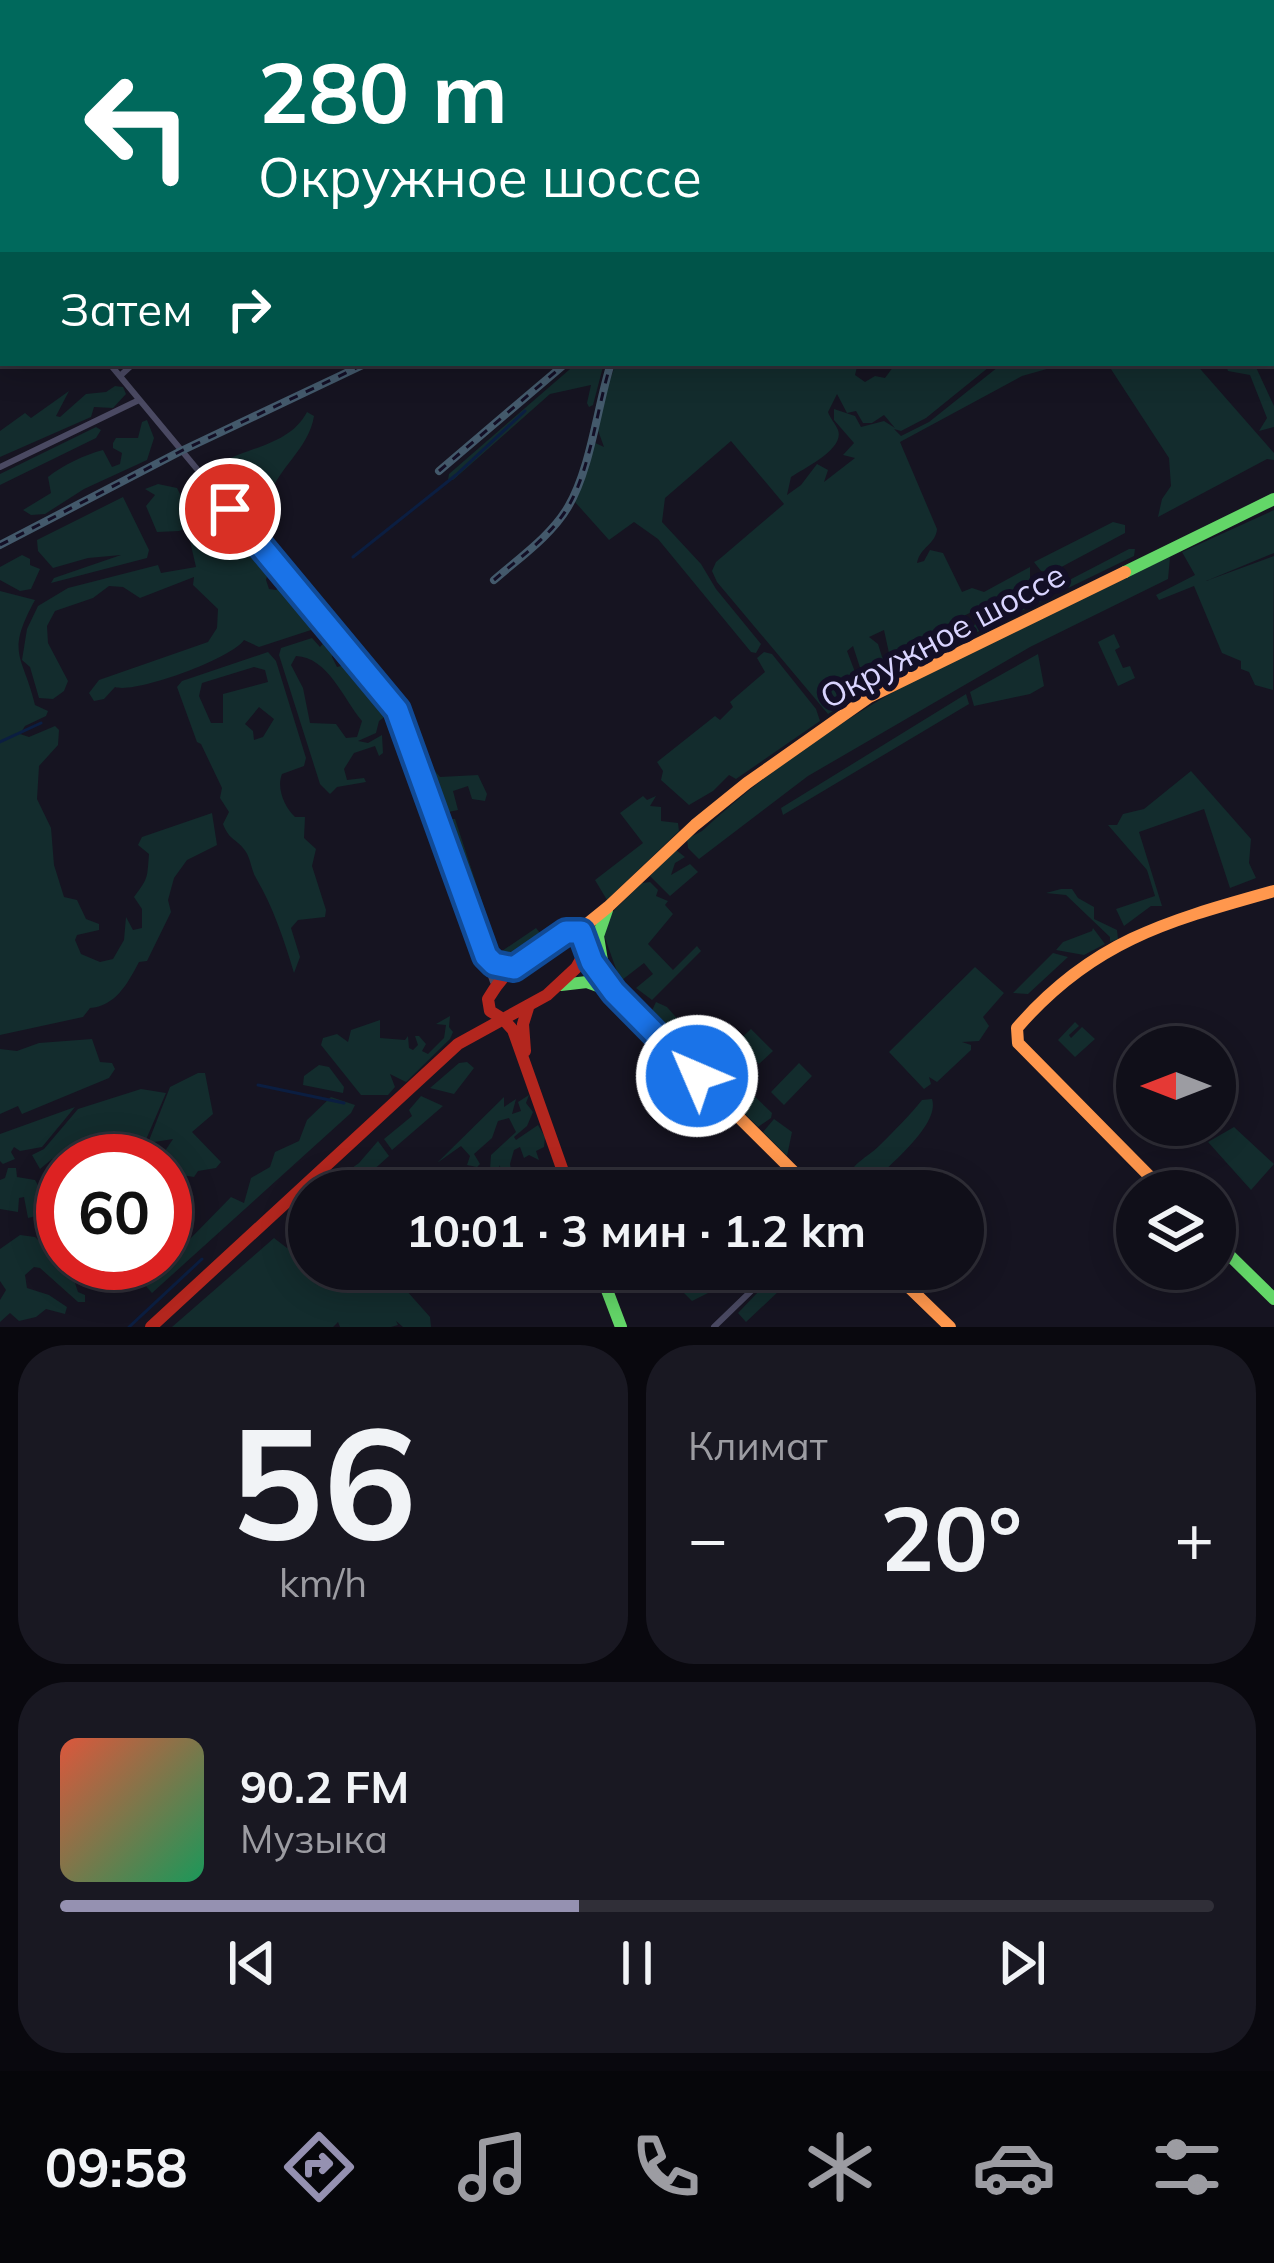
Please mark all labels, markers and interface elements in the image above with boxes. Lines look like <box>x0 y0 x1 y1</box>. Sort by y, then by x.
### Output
text: 280 m <box>258 39 508 144</box>
icon: left <box>60 48 216 204</box>
text: Окружное шоссе <box>258 143 702 211</box>
icon: right <box>216 276 282 342</box>
text: Затем <box>60 281 192 337</box>
pin <box>179 458 281 560</box>
icon: arrive <box>197 476 263 542</box>
street label: Окружное шоссе <box>813 553 1071 717</box>
position arrow <box>634 1013 760 1139</box>
north arrow <box>1116 1026 1236 1146</box>
map controls <box>1116 1026 1236 1290</box>
speed limit sign: 60 <box>36 1134 192 1290</box>
button: layers <box>1116 1170 1236 1290</box>
text: 10:01 · 3 мин · 1.2 km <box>406 1202 866 1258</box>
text: 56 <box>229 1382 417 1578</box>
text: Климат <box>688 1421 828 1470</box>
text: 20° <box>880 1481 1022 1594</box>
text: − <box>688 1496 728 1579</box>
text: + <box>1174 1496 1214 1579</box>
text: km/h <box>279 1558 367 1607</box>
text: 90.2 FM <box>240 1758 409 1814</box>
text: Музыка <box>240 1814 388 1863</box>
icon: previous <box>219 1930 285 1996</box>
icon: pause <box>604 1930 670 1996</box>
icon: next <box>989 1930 1055 1996</box>
icon: directions <box>277 2125 361 2209</box>
icon: music <box>451 2125 535 2209</box>
icon: phone <box>624 2125 708 2209</box>
icon: climate <box>798 2125 882 2209</box>
icon: car <box>972 2125 1056 2209</box>
icon: filters <box>1145 2125 1229 2209</box>
text: 09:58 <box>45 2133 188 2201</box>

